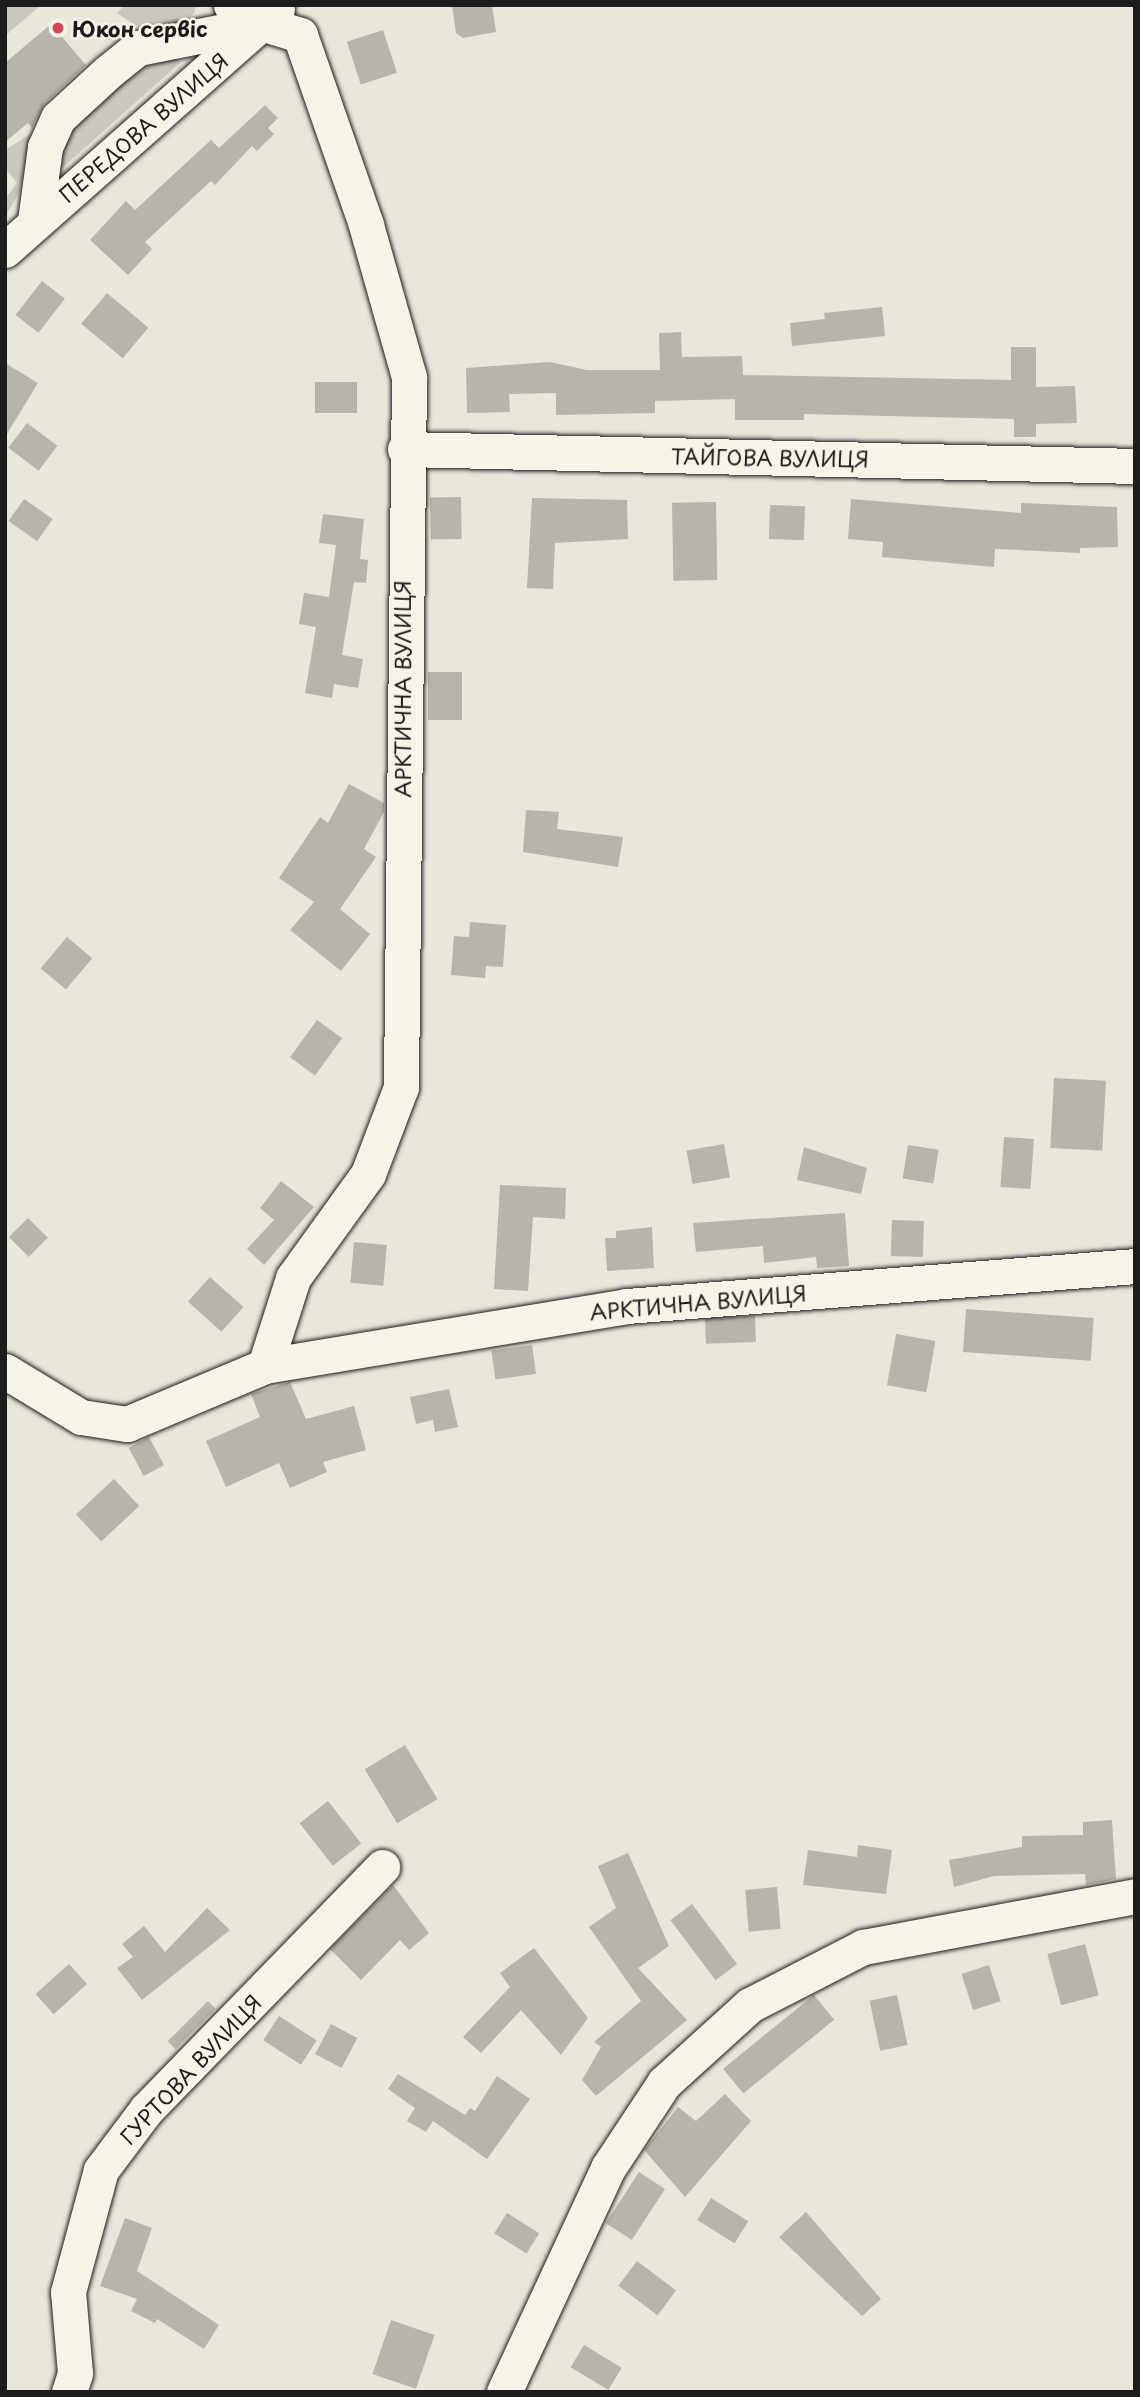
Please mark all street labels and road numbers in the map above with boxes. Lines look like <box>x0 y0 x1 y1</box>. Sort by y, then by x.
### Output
street label: ПЕРЕДОВА ВУЛИЦЯ <box>54 47 232 207</box>
street label: ТАЙГОВА ВУЛИЦЯ <box>671 443 869 471</box>
street label: АРКТИЧНА ВУЛИЦЯ <box>389 581 415 797</box>
street label: АРКТИЧНА ВУЛИЦЯ <box>589 1280 807 1324</box>
street label: ГУРТОВА ВУЛИЦЯ <box>114 1989 266 2149</box>

